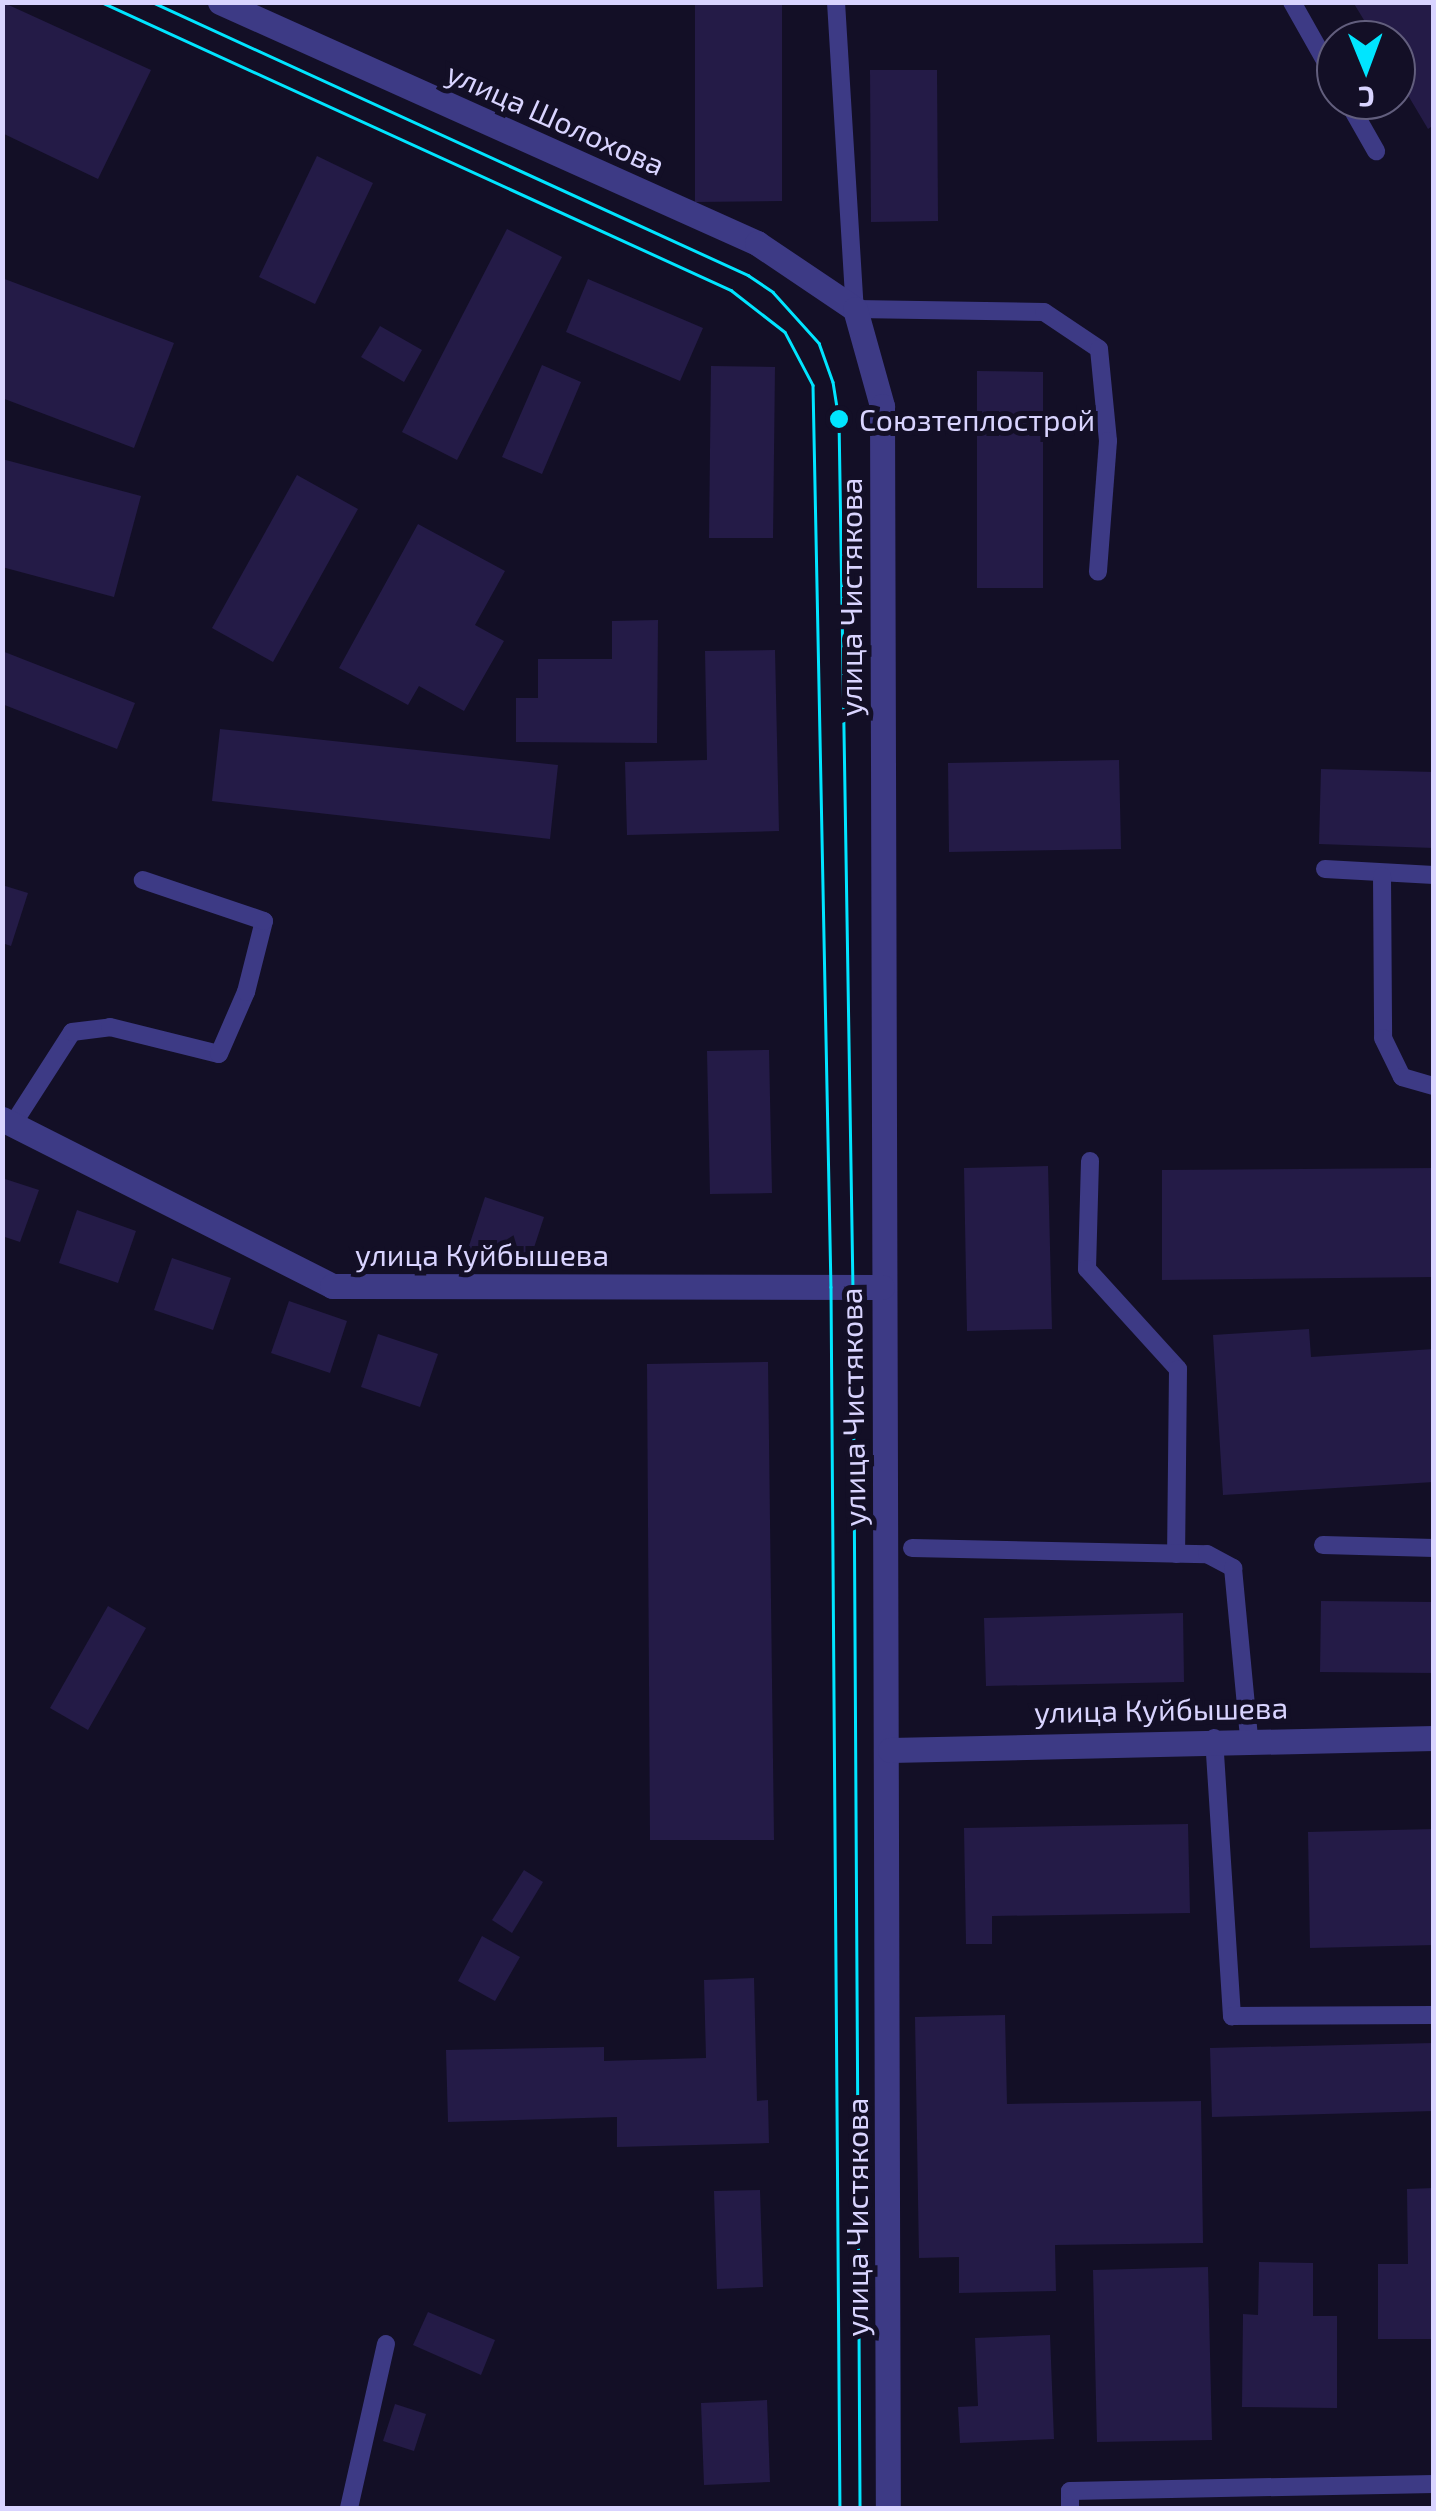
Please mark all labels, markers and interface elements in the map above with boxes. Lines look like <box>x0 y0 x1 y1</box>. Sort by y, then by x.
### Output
north arrow <box>1316 20 1416 120</box>
street label: улица Шолохова <box>441 54 671 182</box>
text: С <box>1358 81 1375 115</box>
place label: Союзтеплострой <box>859 401 1095 437</box>
marker: Союзтеплострой <box>828 408 850 430</box>
street label: улица Чистякова <box>832 478 868 716</box>
street label: улица Куйбышева <box>355 1236 609 1272</box>
street label: улица Чистякова <box>832 1287 872 1527</box>
street label: улица Куйбышева <box>1034 1689 1288 1729</box>
street label: улица Чистякова <box>838 2098 874 2336</box>

